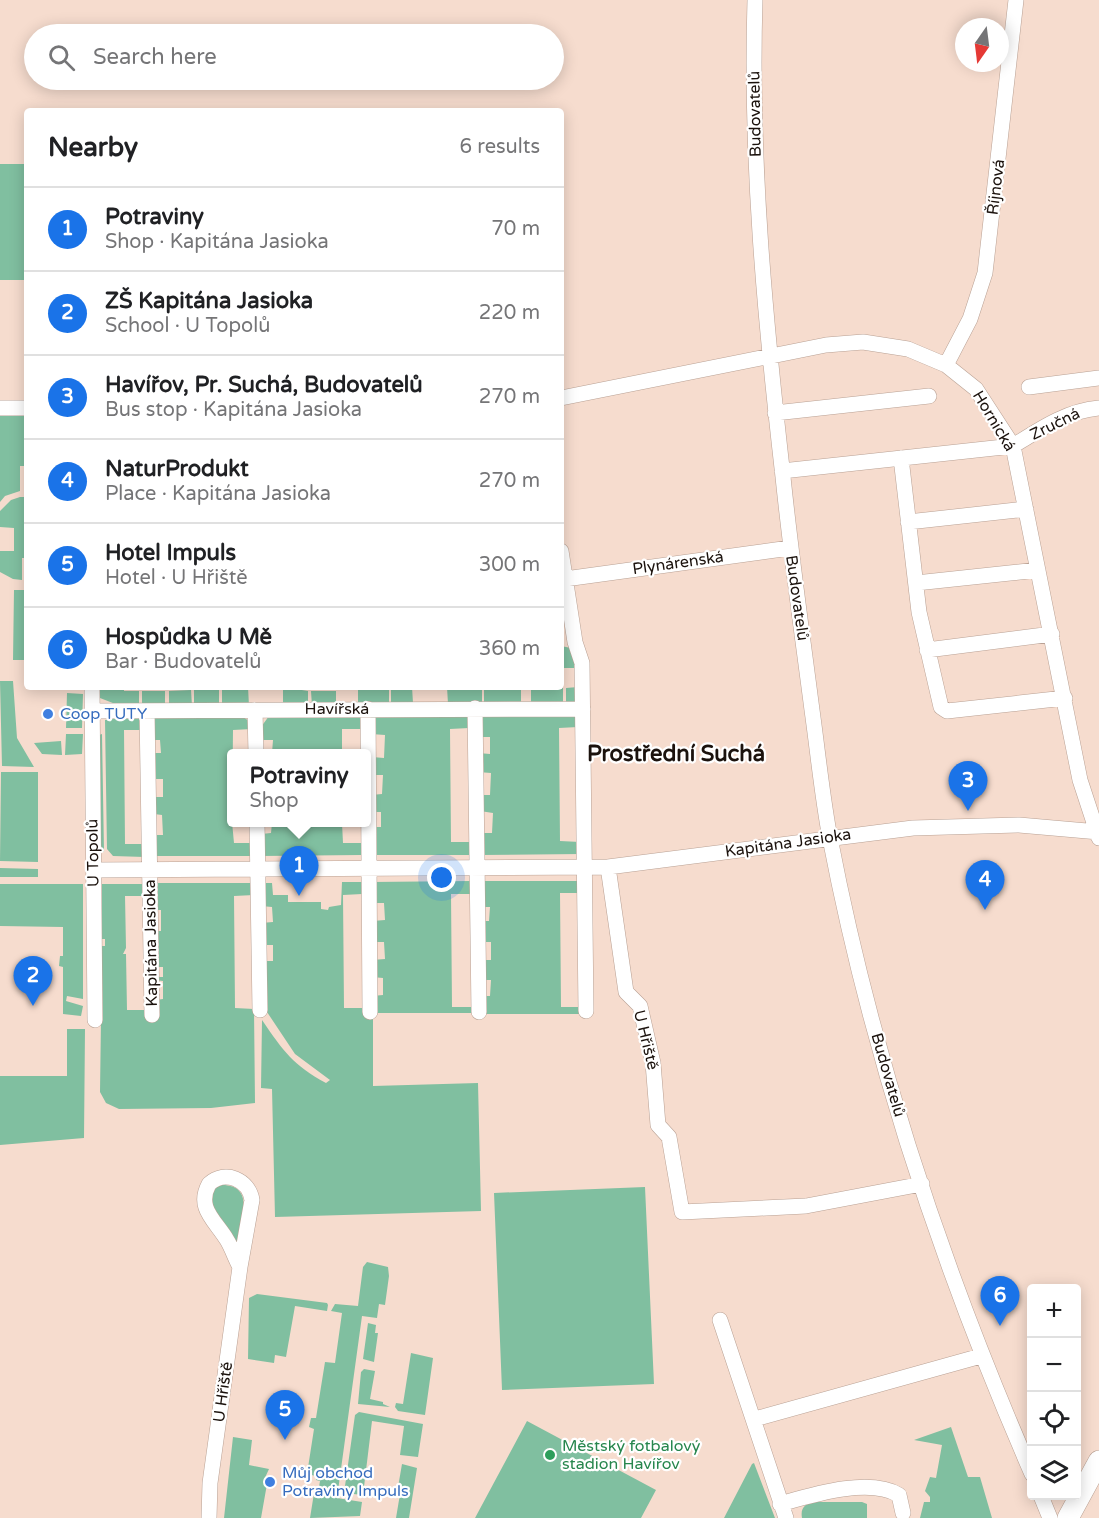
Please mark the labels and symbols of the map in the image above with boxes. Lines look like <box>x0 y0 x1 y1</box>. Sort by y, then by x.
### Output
north arrow <box>955 18 1009 72</box>
street label: Budovatelů <box>744 71 766 157</box>
street label: Říjnová <box>983 158 1009 216</box>
street label: Hornická <box>968 387 1020 455</box>
street label: Zručná <box>1027 403 1083 445</box>
street label: Plynárenská <box>631 547 725 579</box>
street label: Budovatelů <box>781 554 813 642</box>
street label: Havířská <box>305 699 369 719</box>
place label: Coop TUTY <box>60 704 147 724</box>
marker: Coop TUTY <box>41 707 55 721</box>
district label: Prostřední Suchá <box>587 741 765 767</box>
pin: 3 <box>948 762 988 811</box>
street label: U Topolů <box>82 819 104 887</box>
street label: Kapitána Jasioka <box>724 824 852 862</box>
pin: 1 <box>280 846 318 896</box>
pin: 4 <box>966 860 1004 910</box>
your location <box>427 863 456 892</box>
street label: Kapitána Jasioka <box>140 879 162 1007</box>
pin: 2 <box>14 956 52 1006</box>
street label: U Hřiště <box>629 1008 663 1072</box>
street label: Budovatelů <box>866 1031 910 1119</box>
pin: 6 <box>980 1276 1020 1326</box>
street label: U Hřiště <box>209 1360 237 1424</box>
pin: 5 <box>266 1390 304 1440</box>
place label: Městský fotbalový stadion Havířov <box>562 1436 701 1474</box>
marker: Městský fotbalový stadion Havířov <box>543 1448 557 1462</box>
place label: Můj obchod Potraviny Impuls <box>282 1463 409 1501</box>
marker: Můj obchod Potraviny Impuls <box>263 1475 277 1489</box>

